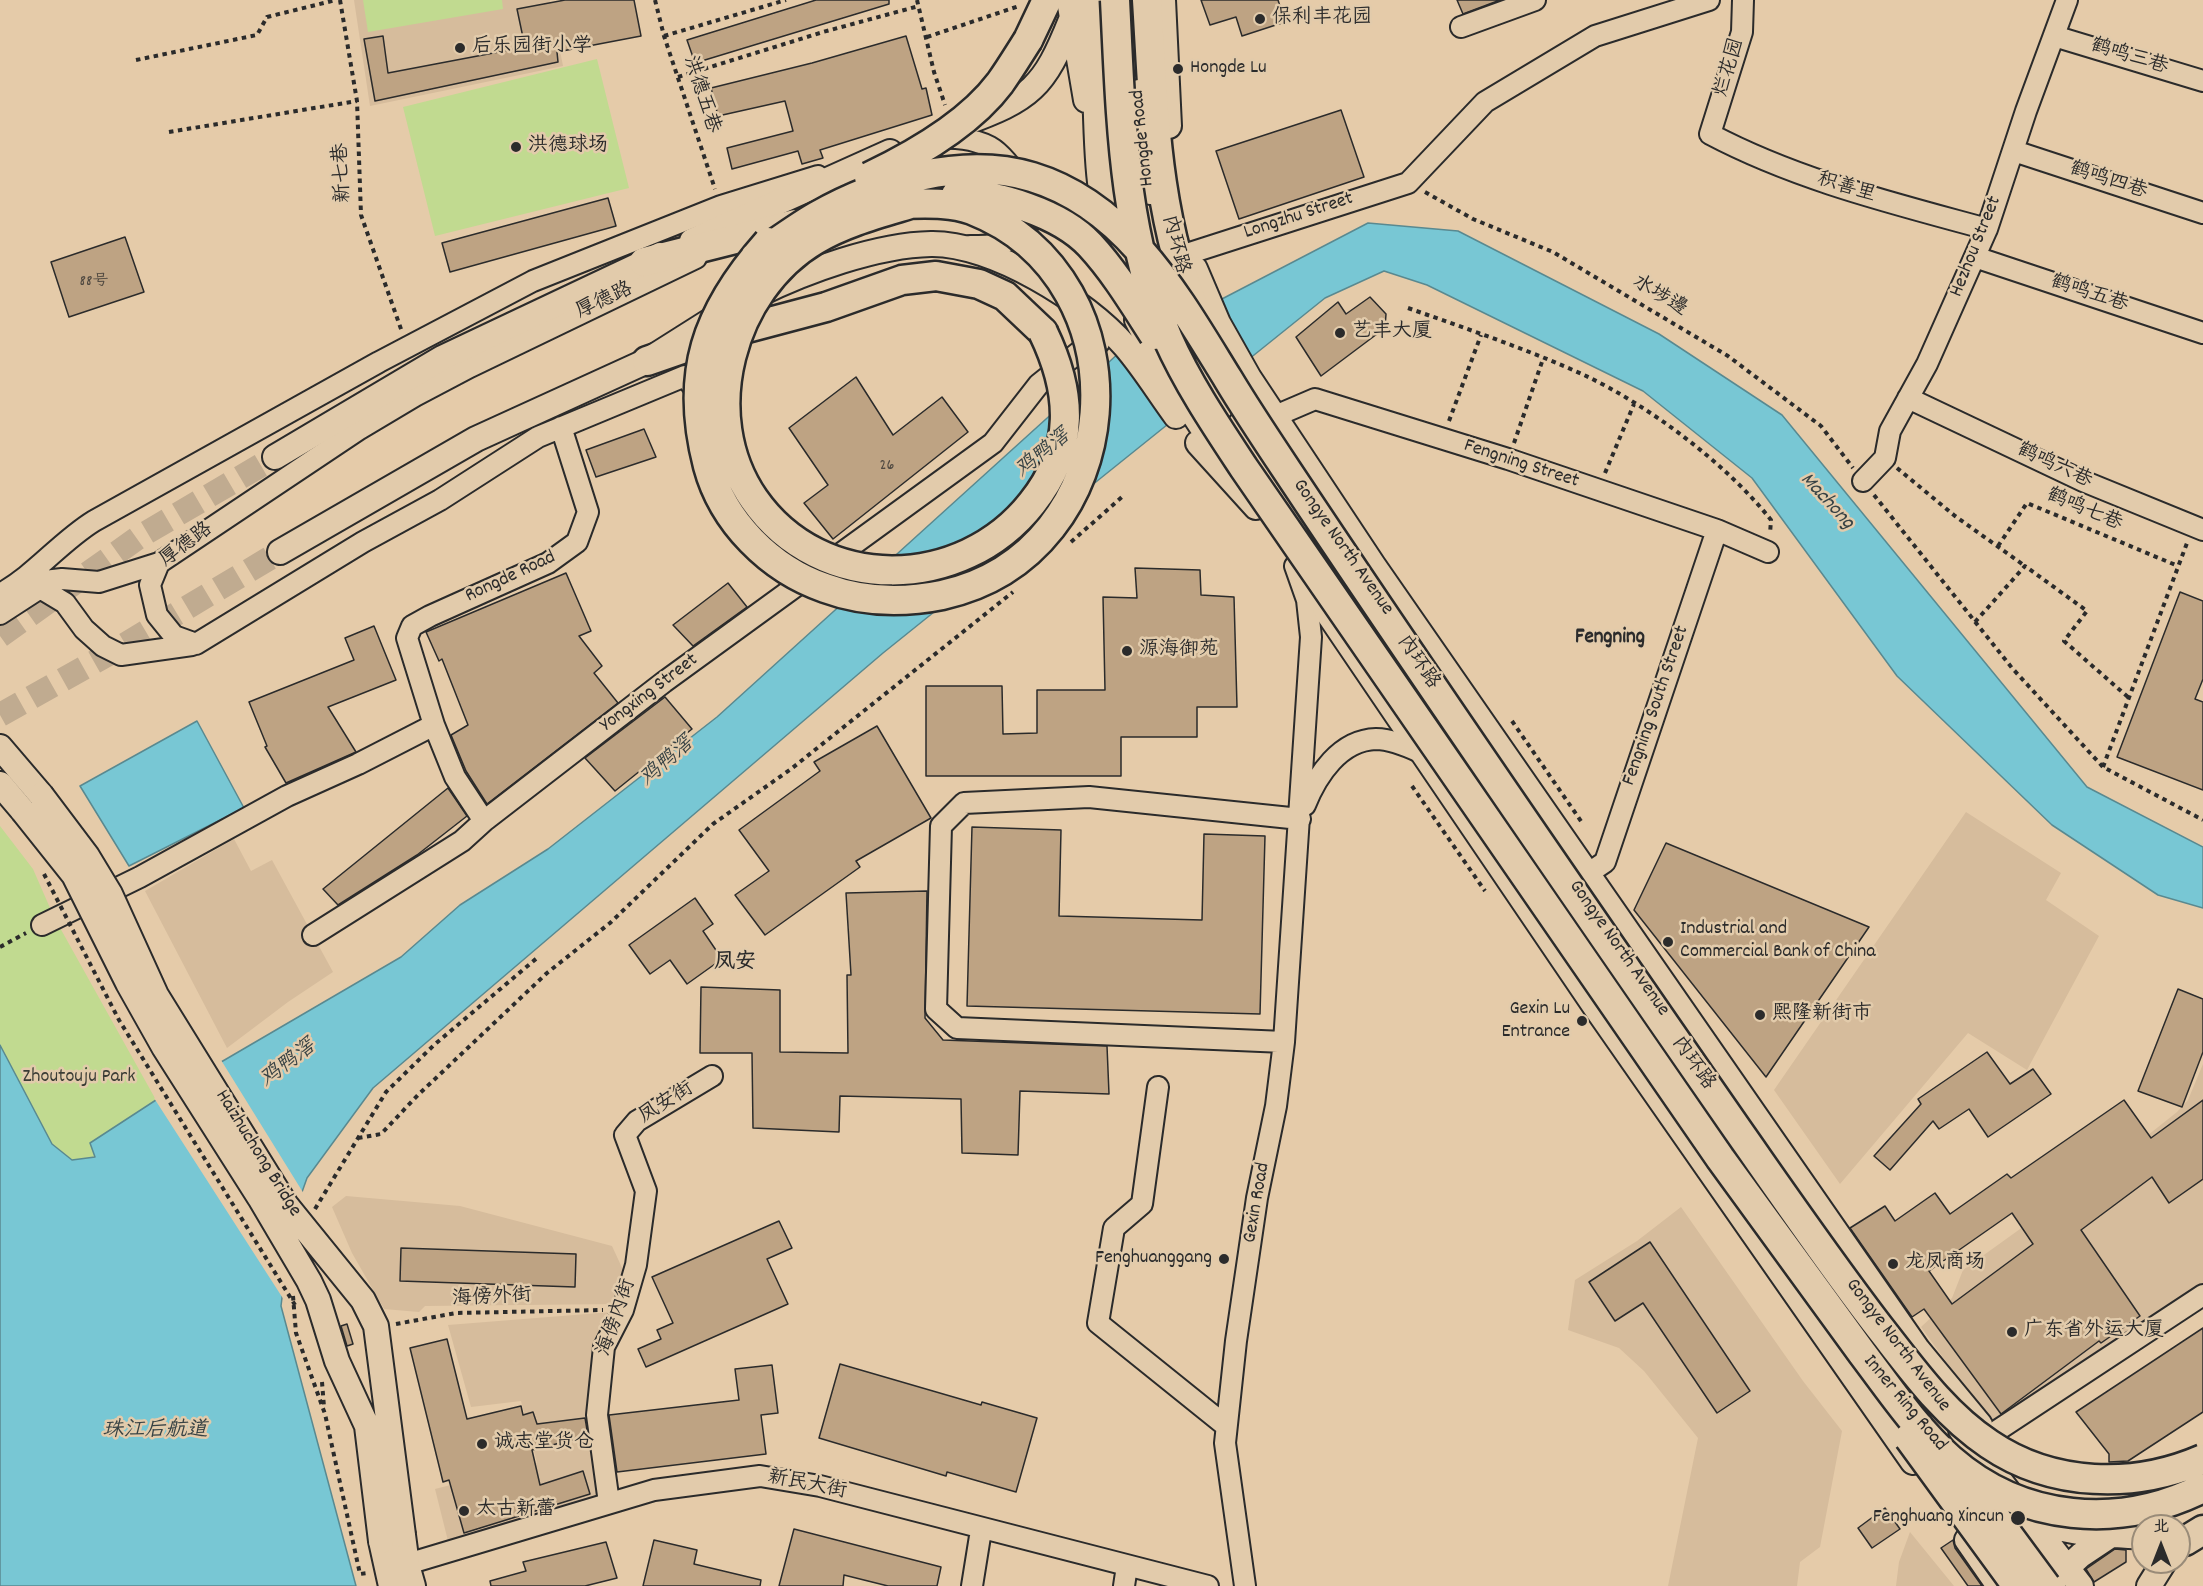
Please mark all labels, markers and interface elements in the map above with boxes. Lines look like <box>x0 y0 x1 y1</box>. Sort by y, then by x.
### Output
place label: 保利丰花园 <box>1272 7 1372 31</box>
marker: 保利丰花园 <box>1253 12 1267 26</box>
street label: 鹤鸣三巷 <box>2087 35 2171 81</box>
place label: 后乐园街小学 <box>472 36 592 60</box>
street label: 烂花园 <box>1711 36 1751 100</box>
marker: 后乐园街小学 <box>453 41 467 55</box>
street label: 洪德五巷 <box>676 53 724 137</box>
place label: Hongde Lu <box>1190 57 1267 81</box>
marker: Hongde Lu <box>1171 62 1185 76</box>
street label: Hongde Road <box>1127 88 1161 188</box>
place label: 洪德球场 <box>528 135 608 159</box>
marker: 洪德球场 <box>509 140 523 154</box>
street label: 新七巷 <box>330 142 358 204</box>
street label: 鹤鸣四巷 <box>2066 158 2150 206</box>
street label: 积善里 <box>1814 169 1878 209</box>
street label: Longzhu Street <box>1241 188 1357 246</box>
street label: Hezhou Street <box>1946 193 2008 301</box>
street label: 内环路 <box>1155 213 1193 277</box>
street label: 水埗邊 <box>1627 271 1691 323</box>
street label: 鹤鸣五巷 <box>2047 271 2131 319</box>
house number: 88号 <box>80 273 108 293</box>
street label: 厚德路 <box>573 278 637 326</box>
place label: 艺丰大厦 <box>1352 321 1432 345</box>
marker: 艺丰大厦 <box>1333 326 1347 340</box>
water label: 鸡鸭滘 <box>1012 425 1076 485</box>
street label: Fengning Street <box>1460 435 1582 495</box>
street label: 鹤鸣六巷 <box>2013 439 2095 495</box>
house number: 26 <box>880 457 894 477</box>
water label: Machong <box>1793 468 1859 536</box>
street label: Gongye North Avenue <box>1286 475 1398 621</box>
street label: 鹤鸣七巷 <box>2042 484 2126 538</box>
street label: 厚德路 <box>156 518 218 574</box>
street label: Rongde Road <box>462 547 560 609</box>
street label: Fengning South Street <box>1618 623 1696 789</box>
district label: Fengning <box>1575 626 1645 652</box>
street label: 内环路 <box>1390 631 1444 695</box>
place label: 源海御苑 <box>1139 639 1219 663</box>
marker: 源海御苑 <box>1120 644 1134 658</box>
street label: Yongxing Street <box>596 649 704 739</box>
water label: 鸡鸭滘 <box>636 733 700 793</box>
street label: Gongye North Avenue <box>1562 876 1674 1022</box>
place label: Industrial and Commercial Bank of China <box>1680 918 1876 965</box>
marker: Industrial and Commercial Bank of China <box>1661 935 1675 949</box>
district label: 凤安 <box>714 951 756 977</box>
place label: Gexin Lu Entrance <box>1501 998 1570 1045</box>
place label: 熙隆新街市 <box>1772 1003 1872 1027</box>
marker: 熙隆新街市 <box>1753 1008 1767 1022</box>
marker: Gexin Lu Entrance <box>1575 1014 1589 1028</box>
street label: 内环路 <box>1665 1033 1719 1095</box>
water label: 鸡鸭滘 <box>256 1036 322 1094</box>
park label: Zhoutouju Park <box>23 1066 135 1090</box>
street label: 凤安街 <box>635 1078 699 1130</box>
street label: Haizhuchong Bridge <box>208 1086 306 1222</box>
street label: Gexin Road <box>1239 1161 1277 1245</box>
place label: Fenghuanggang <box>1095 1247 1212 1271</box>
marker: Fenghuanggang <box>1217 1252 1231 1266</box>
place label: 龙凤商场 <box>1905 1252 1985 1276</box>
marker: 龙凤商场 <box>1886 1257 1900 1271</box>
street label: Gongye North Avenue <box>1839 1275 1955 1417</box>
street label: 海傍内街 <box>594 1276 642 1360</box>
street label: 海傍外街 <box>451 1285 533 1313</box>
place label: 广东省外运大厦 <box>2024 1320 2164 1344</box>
marker: 广东省外运大厦 <box>2005 1325 2019 1339</box>
street label: Inner Ring Road <box>1857 1351 1951 1457</box>
water label: 珠江后航道 <box>103 1419 207 1445</box>
place label: 诚志堂货仓 <box>494 1432 594 1456</box>
marker: 诚志堂货仓 <box>475 1437 489 1451</box>
street label: 新民大街 <box>765 1467 849 1505</box>
place label: 太古新蕾 <box>476 1499 556 1523</box>
marker: 太古新蕾 <box>457 1504 471 1518</box>
place label: Fenghuang Xincun <box>1873 1506 2004 1530</box>
marker: Fenghuang Xincun <box>2009 1509 2027 1527</box>
north arrow <box>2131 1514 2191 1574</box>
text: 北 <box>2153 1516 2169 1539</box>

